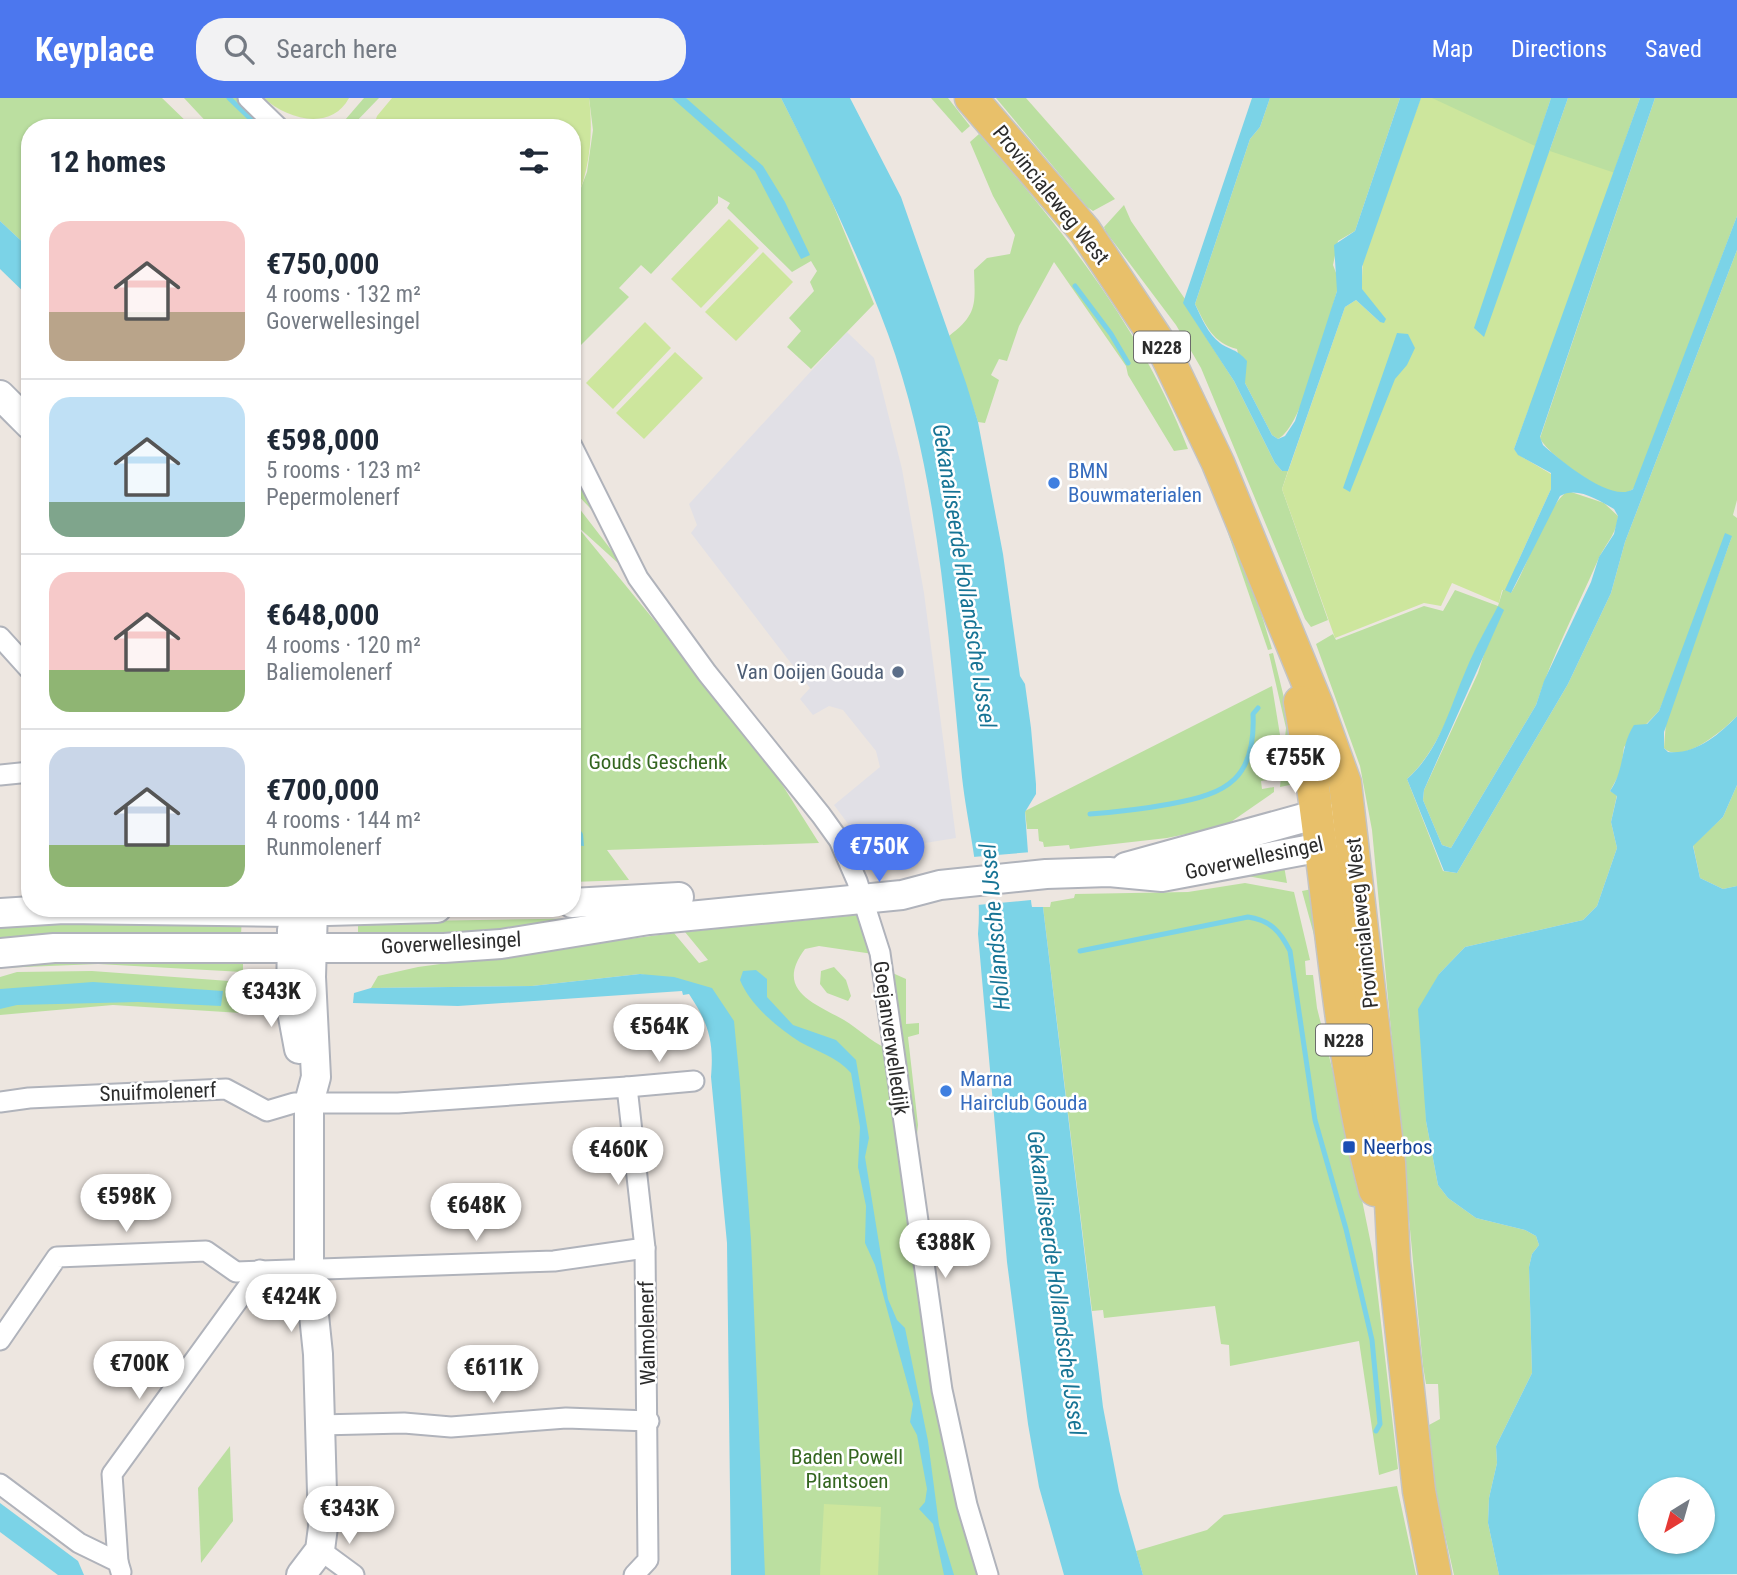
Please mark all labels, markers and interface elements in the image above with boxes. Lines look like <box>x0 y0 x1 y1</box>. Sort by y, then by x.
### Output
search box <box>196 18 686 81</box>
text: Keyplace <box>35 30 154 69</box>
icon: search <box>220 30 258 68</box>
text: Search here <box>276 34 397 64</box>
text: Map <box>1432 35 1473 63</box>
text: Directions <box>1511 35 1607 63</box>
text: Saved <box>1645 35 1702 63</box>
street label: Provincialeweg West <box>988 121 1114 269</box>
icon: filters <box>515 142 553 180</box>
text: 12 homes <box>49 144 166 179</box>
text: €750,000 <box>266 246 379 281</box>
icon: home <box>105 249 189 333</box>
text: 4 rooms · 132 m² <box>266 281 421 308</box>
text: Goverwellesingel <box>266 308 420 335</box>
road number: N228 <box>1134 331 1190 362</box>
text: €598,000 <box>266 422 379 457</box>
water label: Gekanaliseerde Hollandsche IJssel <box>927 422 1002 731</box>
icon: home <box>105 425 189 509</box>
text: 5 rooms · 123 m² <box>266 457 421 484</box>
place label: BMN Bouwmaterialen <box>1068 459 1202 507</box>
marker: BMN Bouwmaterialen <box>1046 475 1062 491</box>
text: Pepermolenerf <box>266 484 400 511</box>
text: €648,000 <box>266 597 379 632</box>
icon: home <box>105 600 189 684</box>
text: 4 rooms · 120 m² <box>266 632 421 659</box>
text: Baliemolenerf <box>266 659 392 686</box>
place label: Van Ooijen Gouda <box>737 660 884 684</box>
marker: Van Ooijen Gouda <box>890 664 906 680</box>
pin: €755K <box>1246 736 1344 795</box>
text: €755K <box>1265 744 1325 771</box>
park label: Gouds Geschenk <box>588 750 728 774</box>
text: €700,000 <box>266 772 379 807</box>
icon: home <box>105 775 189 859</box>
text: 4 rooms · 144 m² <box>266 807 421 834</box>
pin: €750K <box>830 824 928 884</box>
street label: Goverwellesingel <box>1183 832 1325 884</box>
text: €750K <box>849 833 909 860</box>
text: Runmolenerf <box>266 834 382 861</box>
street label: Provincialeweg West <box>1341 837 1383 1009</box>
water label: Hollandsche IJssel <box>974 842 1016 1011</box>
street label: Goverwellesingel <box>380 927 522 959</box>
street label: Goejanverwelledijk <box>868 959 914 1117</box>
pin: €343K <box>222 970 320 1029</box>
text: €343K <box>241 978 301 1005</box>
pin: €564K <box>610 1004 708 1064</box>
text: €564K <box>629 1013 689 1040</box>
road number: N228 <box>1316 1024 1372 1056</box>
place label: Marna Hairclub Gouda <box>960 1067 1088 1115</box>
street label: Snuifmolenerf <box>99 1078 217 1106</box>
marker: Marna Hairclub Gouda <box>938 1083 954 1099</box>
pin: €460K <box>569 1128 667 1187</box>
water label: Gekanaliseerde Hollandsche IJssel <box>1021 1129 1091 1438</box>
place label: Neerbos <box>1363 1135 1433 1159</box>
text: €460K <box>588 1136 648 1163</box>
marker: Neerbos <box>1341 1139 1357 1155</box>
pin: €598K <box>77 1174 175 1234</box>
text: €598K <box>96 1183 156 1210</box>
pin: €648K <box>427 1184 525 1243</box>
text: €648K <box>446 1192 506 1219</box>
pin: €388K <box>896 1220 994 1280</box>
text: €388K <box>915 1229 975 1256</box>
pin: €424K <box>242 1274 340 1334</box>
street label: Walmolenerf <box>634 1280 660 1386</box>
text: €424K <box>261 1283 321 1310</box>
pin: €700K <box>90 1342 188 1401</box>
pin: €611K <box>444 1346 542 1405</box>
text: €700K <box>109 1350 169 1377</box>
text: €611K <box>463 1354 523 1381</box>
park label: Baden Powell Plantsoen <box>791 1445 903 1493</box>
north arrow <box>1638 1477 1715 1554</box>
map controls <box>1638 1477 1715 1554</box>
pin: €343K <box>300 1486 398 1546</box>
text: €343K <box>319 1495 379 1522</box>

